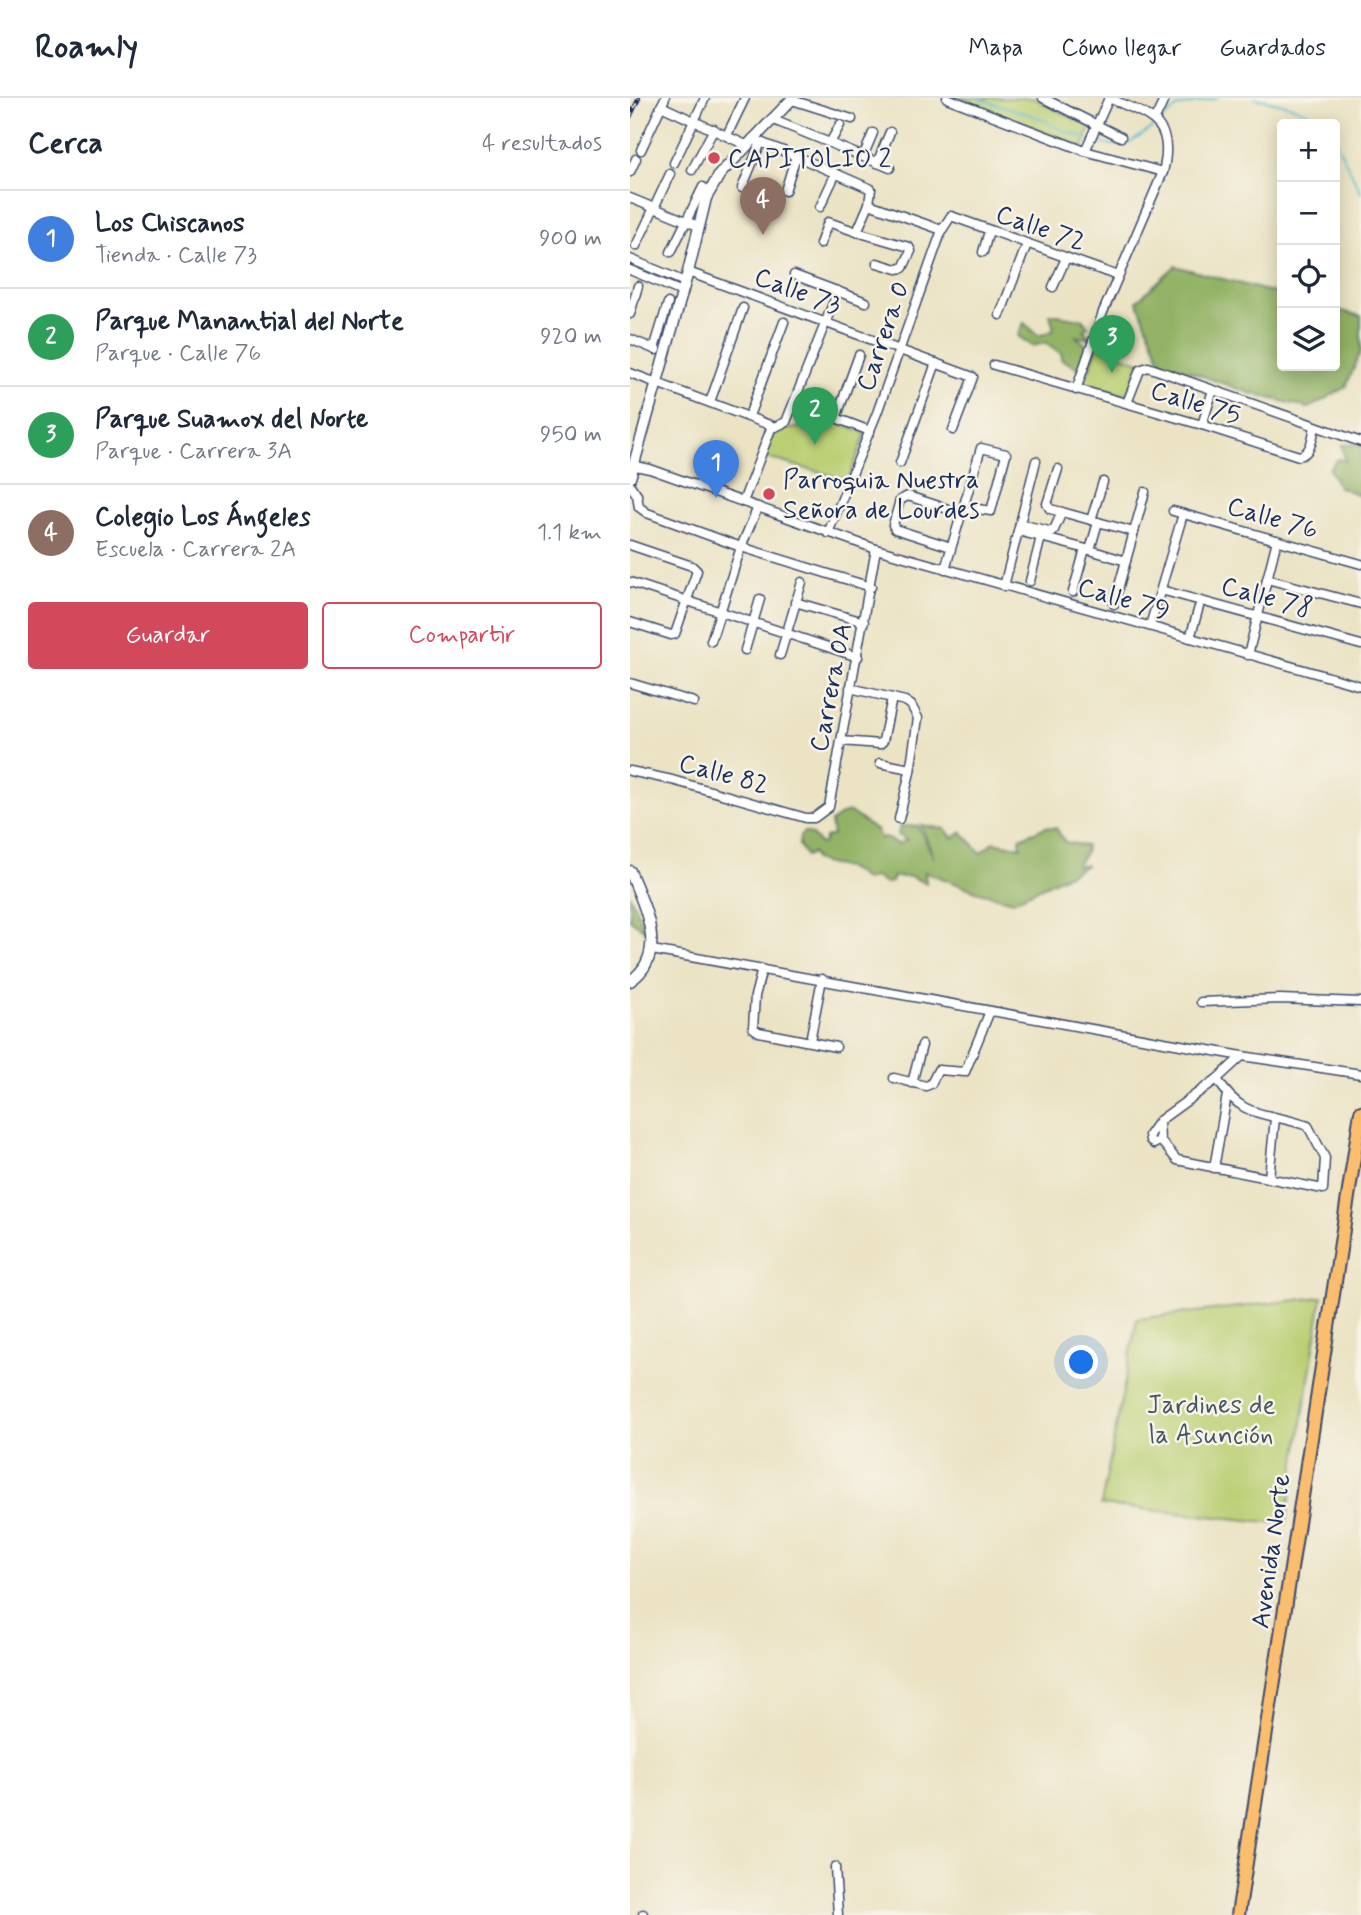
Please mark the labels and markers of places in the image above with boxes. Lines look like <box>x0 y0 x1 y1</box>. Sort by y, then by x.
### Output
place label: CAPITOLIO 2 <box>728 143 892 177</box>
marker: CAPITOLIO 2 <box>706 150 722 166</box>
pin: 4 <box>740 177 786 235</box>
pin: 3 <box>1089 315 1135 373</box>
pin: 2 <box>792 387 838 445</box>
pin: 1 <box>693 440 739 498</box>
place label: Parroquia Nuestra Señora de Lourdes <box>783 464 980 528</box>
marker: Parroquia Nuestra Señora de Lourdes <box>761 486 777 502</box>

